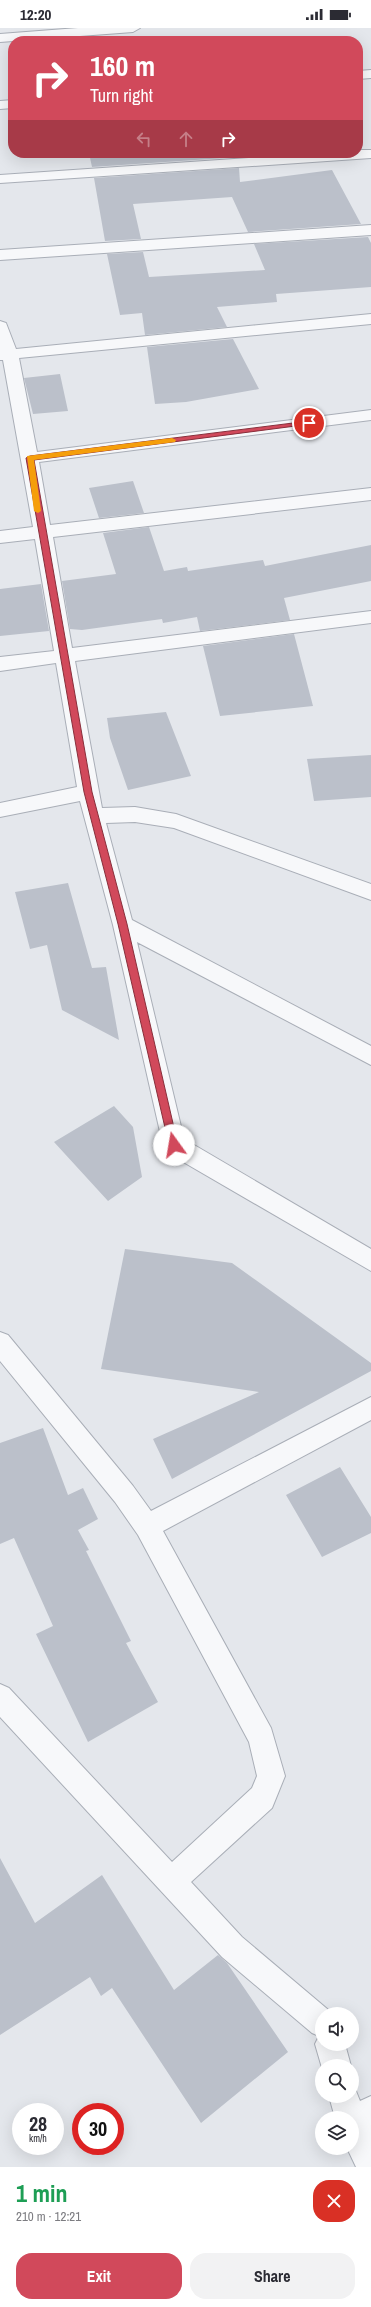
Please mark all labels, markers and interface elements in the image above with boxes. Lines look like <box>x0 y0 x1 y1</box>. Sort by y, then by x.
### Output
text: 12:20 <box>20 4 51 25</box>
text: 160 m <box>90 47 155 85</box>
icon: right <box>24 52 76 104</box>
text: Turn right <box>90 83 153 108</box>
icon: left <box>133 128 155 150</box>
icon: ahead <box>175 128 197 150</box>
icon: right <box>217 128 239 150</box>
pin <box>292 406 326 440</box>
icon: arrive <box>298 412 320 434</box>
position arrow <box>153 1124 195 1166</box>
map controls <box>315 2007 359 2155</box>
button: sound <box>315 2007 359 2051</box>
button: search <box>315 2059 359 2103</box>
speed limit sign: 30 <box>72 2103 124 2155</box>
text: 28 <box>29 2110 47 2137</box>
button: layers <box>315 2111 359 2155</box>
text: km/h <box>29 2132 47 2145</box>
text: 1 min <box>16 2177 67 2209</box>
button: close <box>313 2180 355 2222</box>
text: 210 m · 12:21 <box>16 2208 81 2225</box>
button: Exit <box>16 2253 182 2299</box>
button: Share <box>190 2253 355 2299</box>

